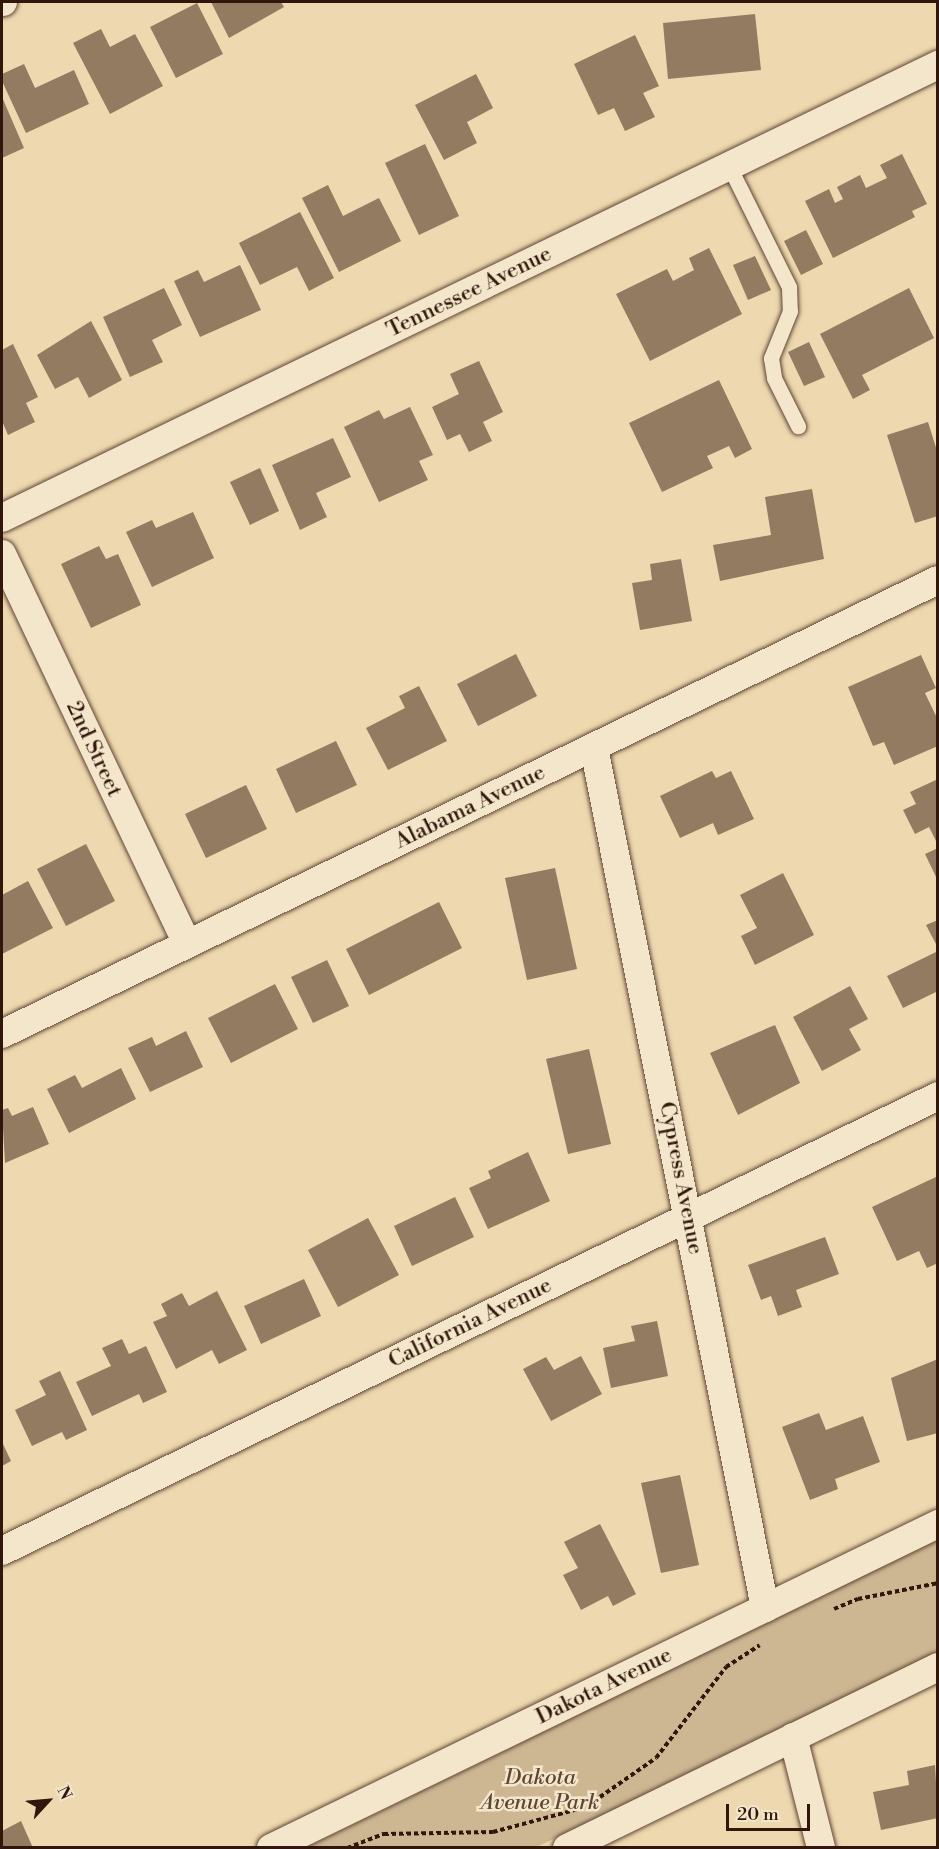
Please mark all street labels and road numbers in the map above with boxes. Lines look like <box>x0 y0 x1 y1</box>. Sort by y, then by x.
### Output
street label: Tennessee Avenue <box>382 241 556 343</box>
street label: 2nd Street <box>60 697 128 801</box>
street label: Alabama Avenue <box>391 759 549 855</box>
street label: Cypress Avenue <box>653 1099 709 1257</box>
street label: California Avenue <box>384 1272 556 1374</box>
street label: Dakota Avenue <box>532 1642 676 1730</box>

